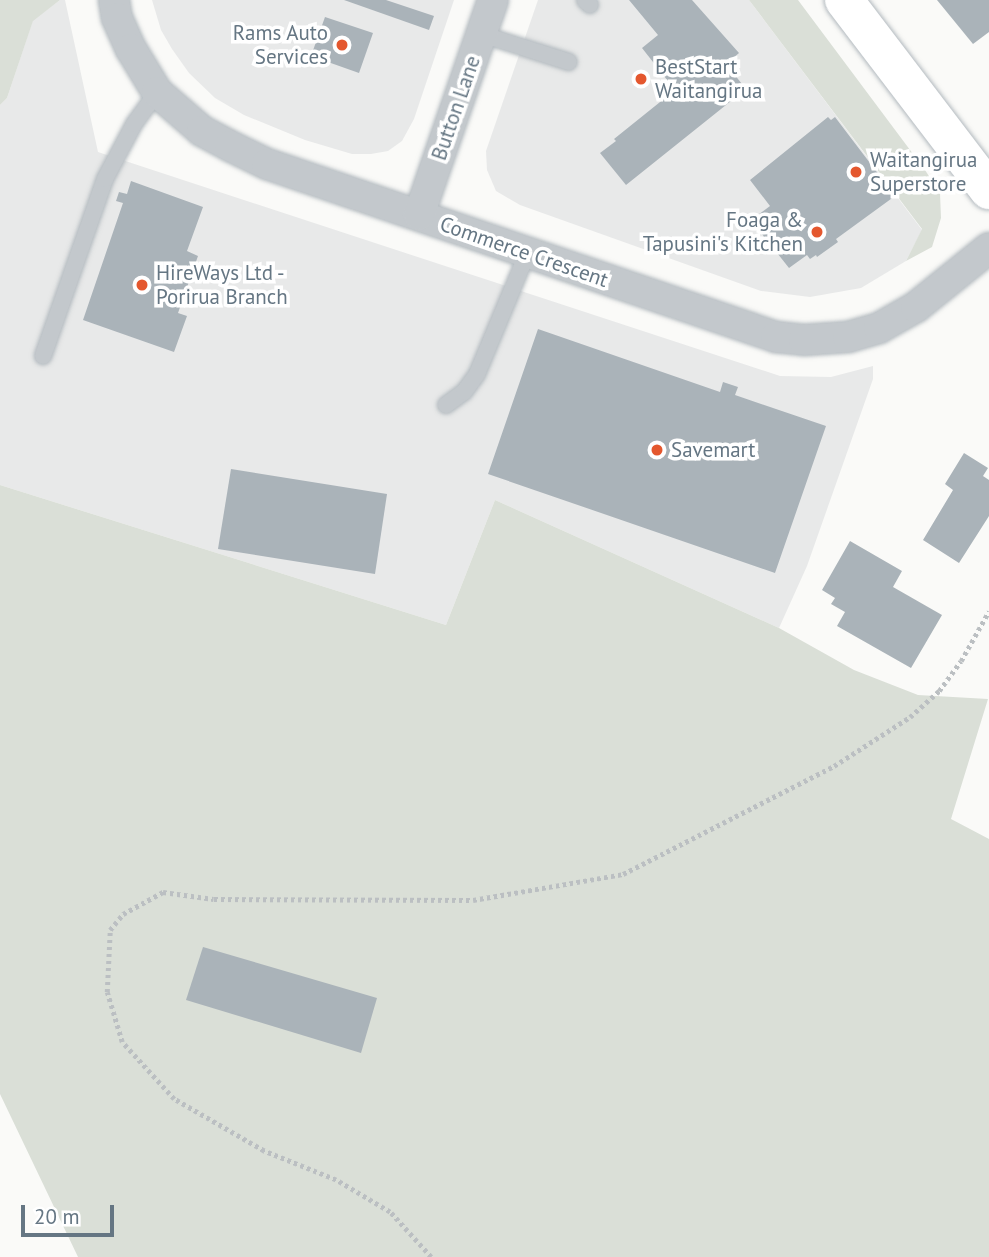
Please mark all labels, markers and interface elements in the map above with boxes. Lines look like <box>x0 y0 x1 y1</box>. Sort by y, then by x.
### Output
place label: Rams Auto Services <box>232 20 328 70</box>
marker: Rams Auto Services <box>334 37 350 53</box>
street label: Button Lane <box>426 52 486 164</box>
place label: BestStart Waitangirua <box>655 54 762 104</box>
marker: BestStart Waitangirua <box>633 71 649 87</box>
place label: Waitangirua Superstore <box>870 147 977 197</box>
marker: Waitangirua Superstore <box>848 164 864 180</box>
place label: Foaga & Tapusini's Kitchen <box>643 207 803 257</box>
street label: Commerce Crescent <box>437 211 611 293</box>
marker: Foaga & Tapusini's Kitchen <box>809 224 825 240</box>
place label: HireWays Ltd - Porirua Branch <box>156 260 288 310</box>
marker: HireWays Ltd - Porirua Branch <box>134 277 150 293</box>
place label: Savemart <box>671 437 755 463</box>
marker: Savemart <box>649 442 665 458</box>
scale bar <box>24 1190 117 1234</box>
text: 20 m <box>34 1203 80 1230</box>

